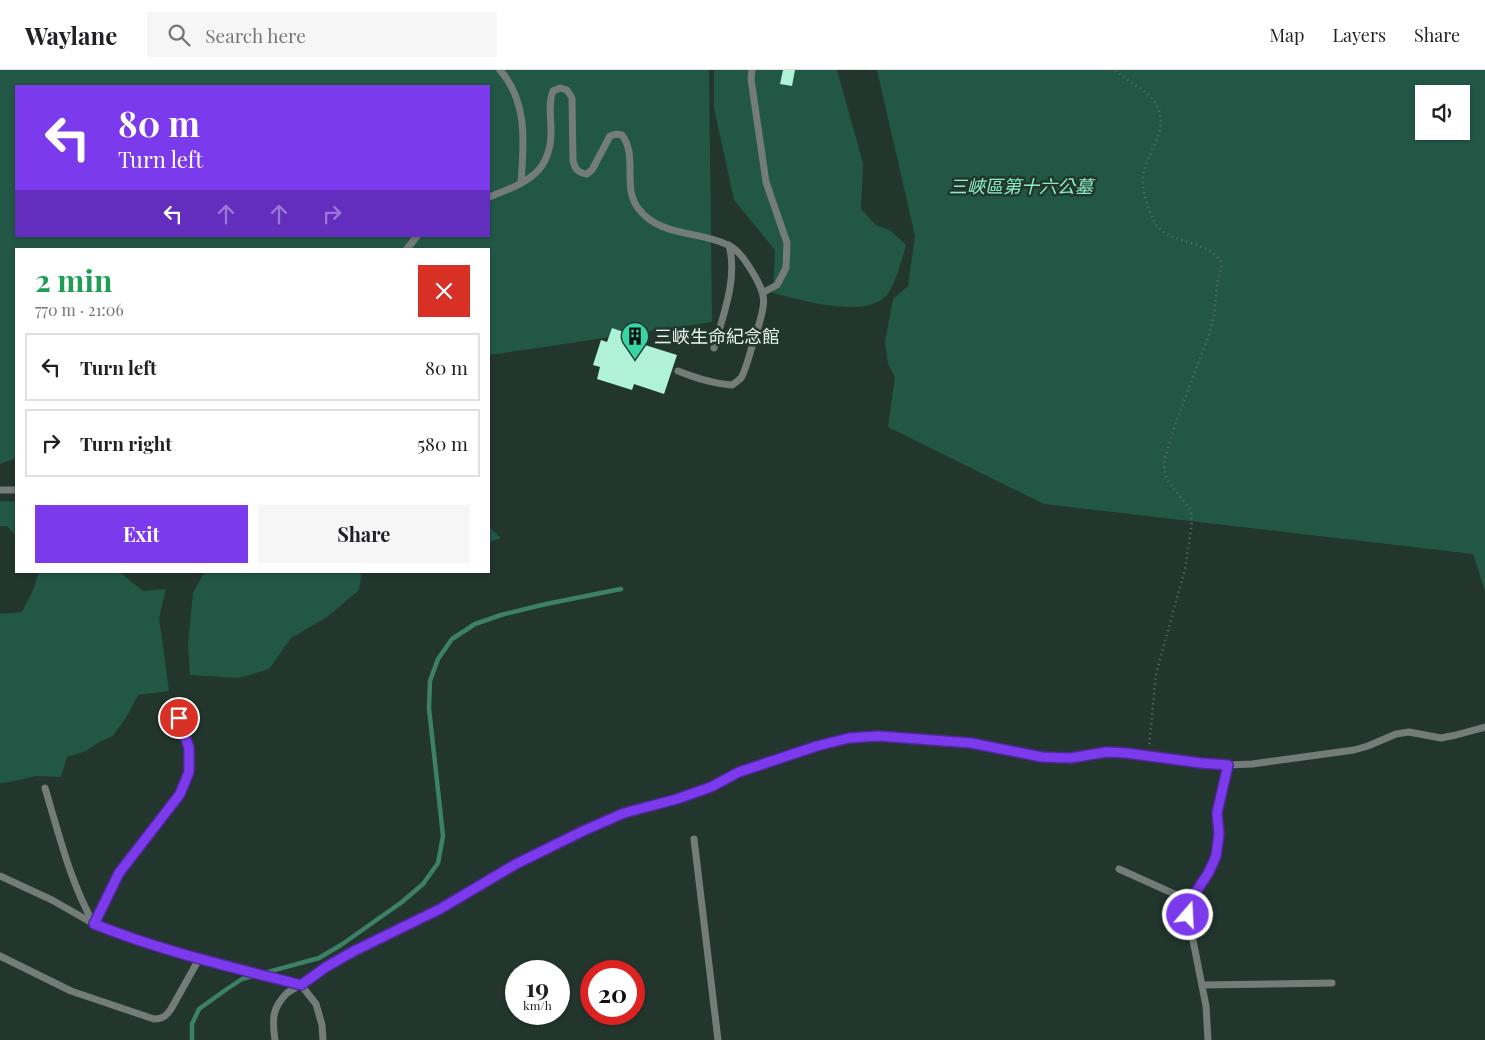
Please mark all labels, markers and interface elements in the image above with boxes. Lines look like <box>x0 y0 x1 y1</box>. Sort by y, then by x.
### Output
search box <box>147 12 497 57</box>
text: Waylane <box>25 19 117 51</box>
icon: search <box>165 21 193 49</box>
text: Search here <box>205 22 306 48</box>
text: Map <box>1269 23 1304 47</box>
text: Layers <box>1332 23 1386 47</box>
text: Share <box>1414 23 1460 47</box>
map controls <box>1415 85 1470 140</box>
button: sound <box>1415 85 1470 140</box>
text: 80 m <box>118 99 200 146</box>
icon: left <box>35 105 100 170</box>
text: Turn left <box>118 144 203 174</box>
park label: 三峽區第十六公墓 <box>949 174 1096 198</box>
icon: left <box>159 200 187 228</box>
icon: ahead <box>212 200 240 228</box>
icon: ahead <box>265 200 293 228</box>
icon: right <box>318 200 346 228</box>
text: 2 min <box>35 260 112 300</box>
button: close <box>418 265 470 317</box>
text: 770 m · 21:06 <box>35 299 124 320</box>
building icon: 三峽生命紀念館 <box>620 321 650 360</box>
place label: 三峽生命紀念館 <box>654 324 780 348</box>
icon: left <box>37 353 65 381</box>
text: Turn left <box>80 354 157 380</box>
text: 80 m <box>425 354 468 380</box>
icon: right <box>37 429 65 457</box>
text: Turn right <box>80 430 172 456</box>
text: 580 m <box>417 430 468 456</box>
button: Exit <box>35 505 248 563</box>
button: Share <box>258 505 470 563</box>
pin <box>158 697 200 739</box>
icon: arrive <box>165 704 193 732</box>
position arrow <box>1161 888 1213 940</box>
speed limit sign: 20 <box>580 960 645 1025</box>
text: 19 <box>526 970 549 1003</box>
text: km/h <box>523 997 552 1013</box>

